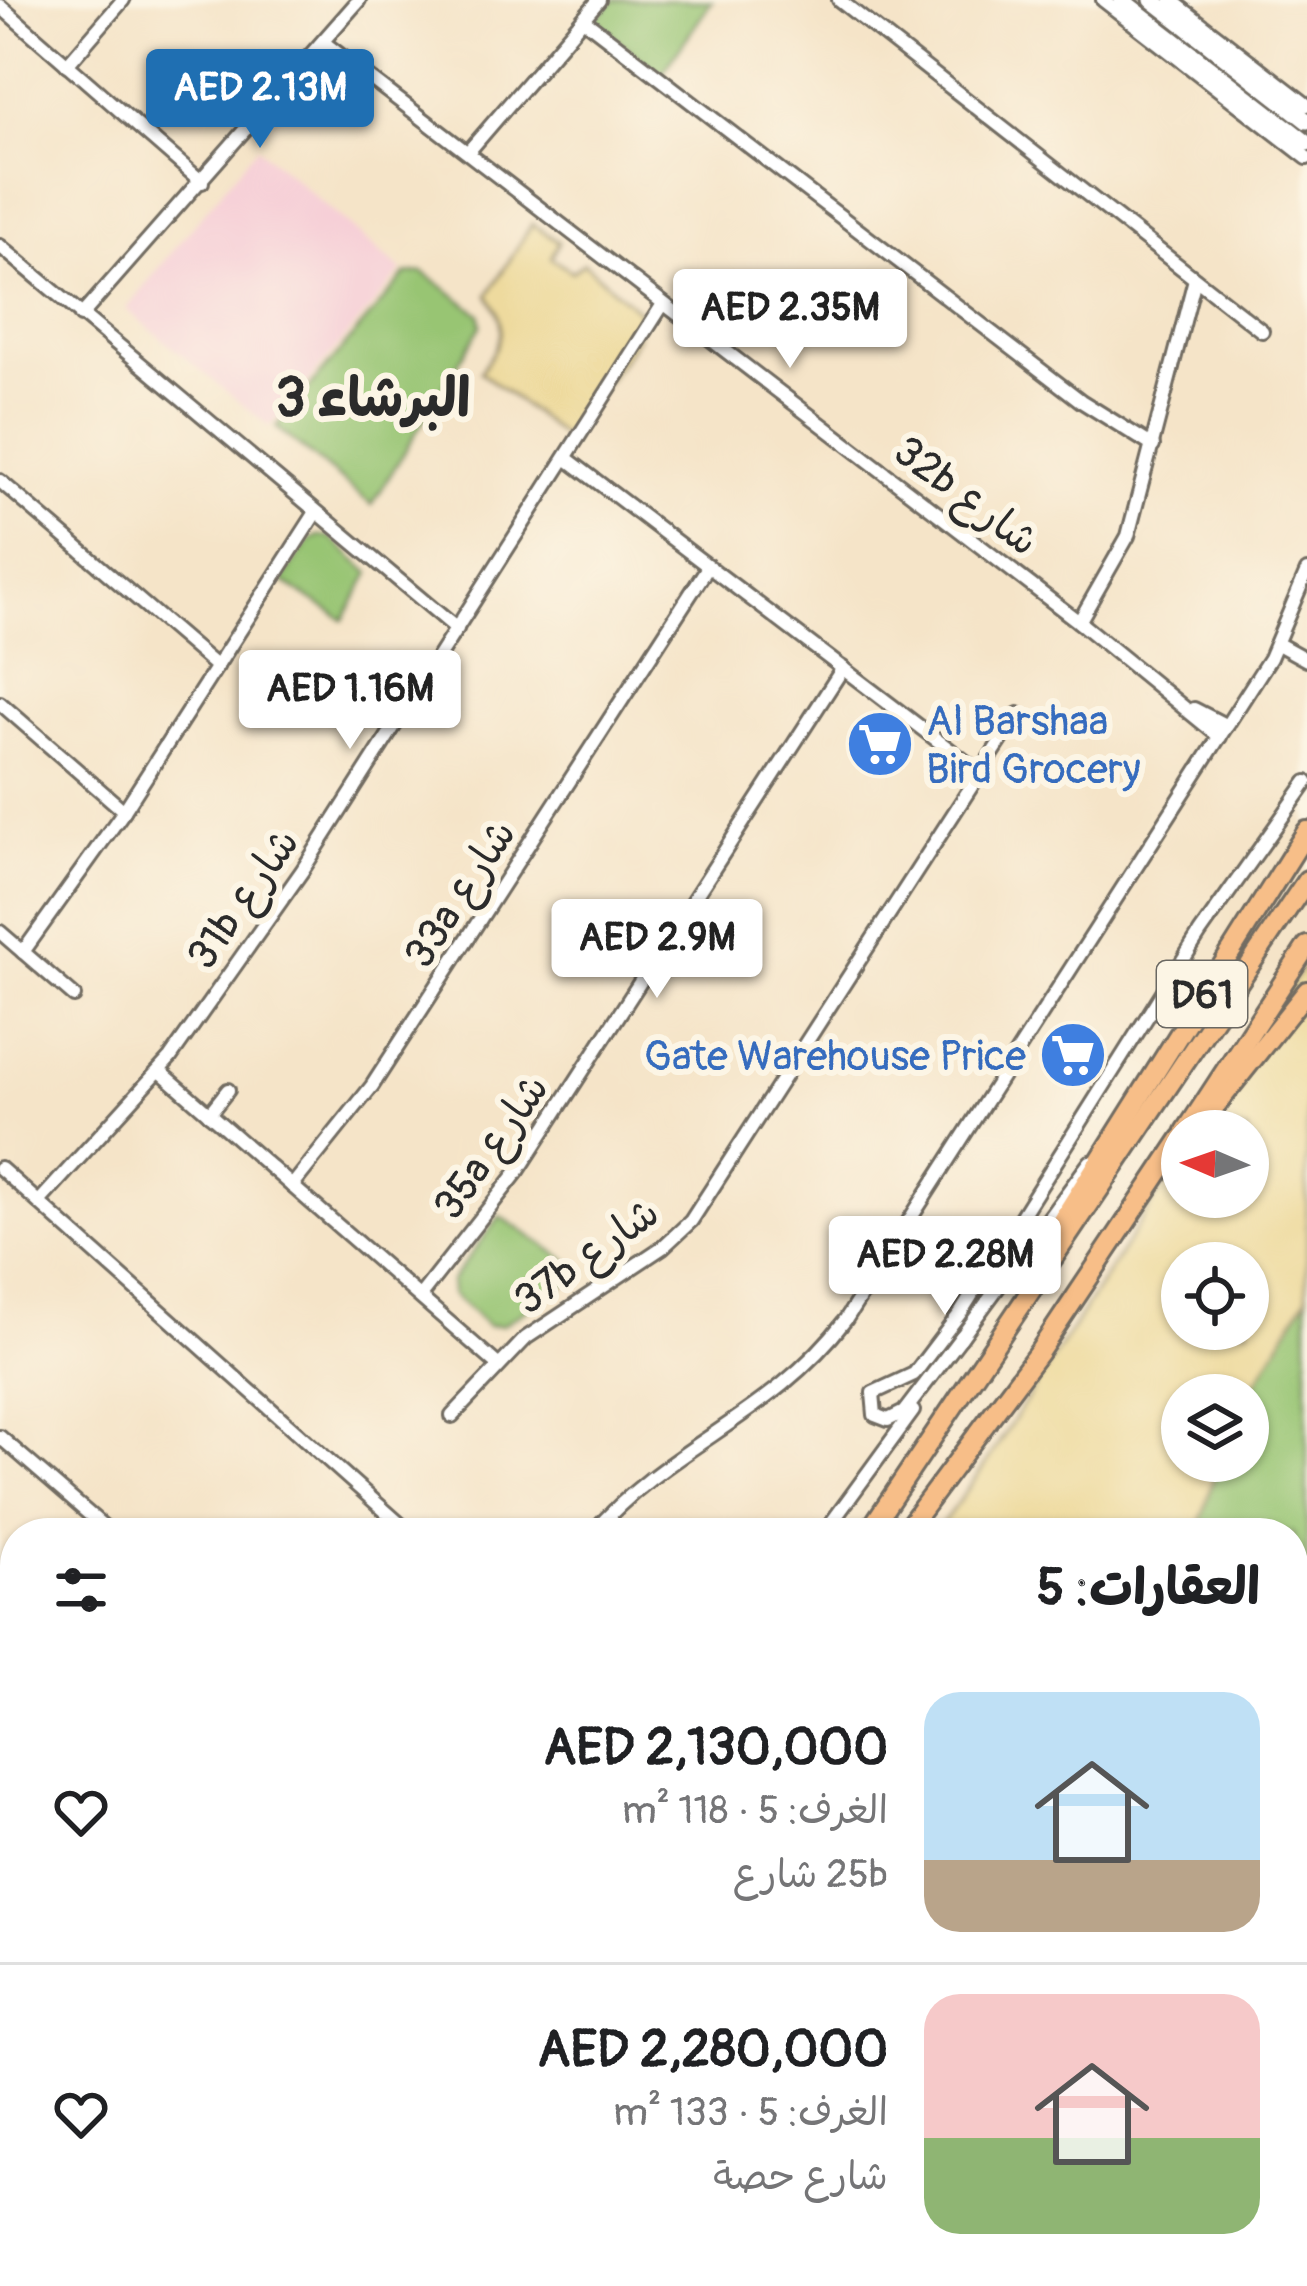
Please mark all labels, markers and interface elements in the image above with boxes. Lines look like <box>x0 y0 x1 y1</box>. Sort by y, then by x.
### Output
pin: AED 2.13M <box>123 49 397 151</box>
text: AED 2.13M <box>173 63 347 112</box>
pin: AED 2.35M <box>653 269 927 371</box>
text: AED 2.35M <box>700 283 880 332</box>
district label: البرشاء 3 <box>275 365 471 433</box>
street label: 32b شارع <box>882 425 1048 569</box>
pin: AED 1.16M <box>213 650 487 752</box>
text: AED 1.16M <box>266 664 434 713</box>
place label: Al Barshaa Bird Grocery <box>926 696 1141 796</box>
supermarket icon: Al Barshaa Bird Grocery <box>845 709 915 779</box>
street label: 33a شارع <box>394 810 529 979</box>
street label: 31b شارع <box>176 818 313 981</box>
pin: AED 2.9M <box>533 899 781 1001</box>
text: AED 2.9M <box>578 913 736 962</box>
road number: D61 <box>1157 961 1247 1027</box>
supermarket icon: Gate Warehouse Price <box>1038 1020 1108 1090</box>
place label: Gate Warehouse Price <box>644 1031 1026 1083</box>
street label: 35a شارع <box>423 1064 562 1231</box>
north arrow <box>1161 1110 1269 1218</box>
map controls <box>1161 1110 1269 1482</box>
street label: 37b شارع <box>505 1187 671 1328</box>
pin: AED 2.28M <box>808 1216 1082 1318</box>
text: AED 2.28M <box>856 1230 1034 1279</box>
button: locate <box>1161 1242 1269 1350</box>
button: layers <box>1161 1374 1269 1482</box>
text: العقارات: 5 <box>1037 1556 1260 1620</box>
icon: filters <box>48 1557 114 1623</box>
text: AED 2,130,000 <box>543 1716 888 1780</box>
icon: home <box>1020 1740 1164 1884</box>
icon: heart <box>48 1779 114 1845</box>
text: الغرف: 5 · 118 m² <box>622 1786 888 1835</box>
text: 25b شارع <box>733 1850 888 1899</box>
text: AED 2,280,000 <box>537 2018 888 2082</box>
icon: home <box>1020 2042 1164 2186</box>
icon: heart <box>48 2081 114 2147</box>
text: الغرف: 5 · 133 m² <box>613 2088 888 2137</box>
text: شارع حصة <box>713 2152 888 2201</box>

